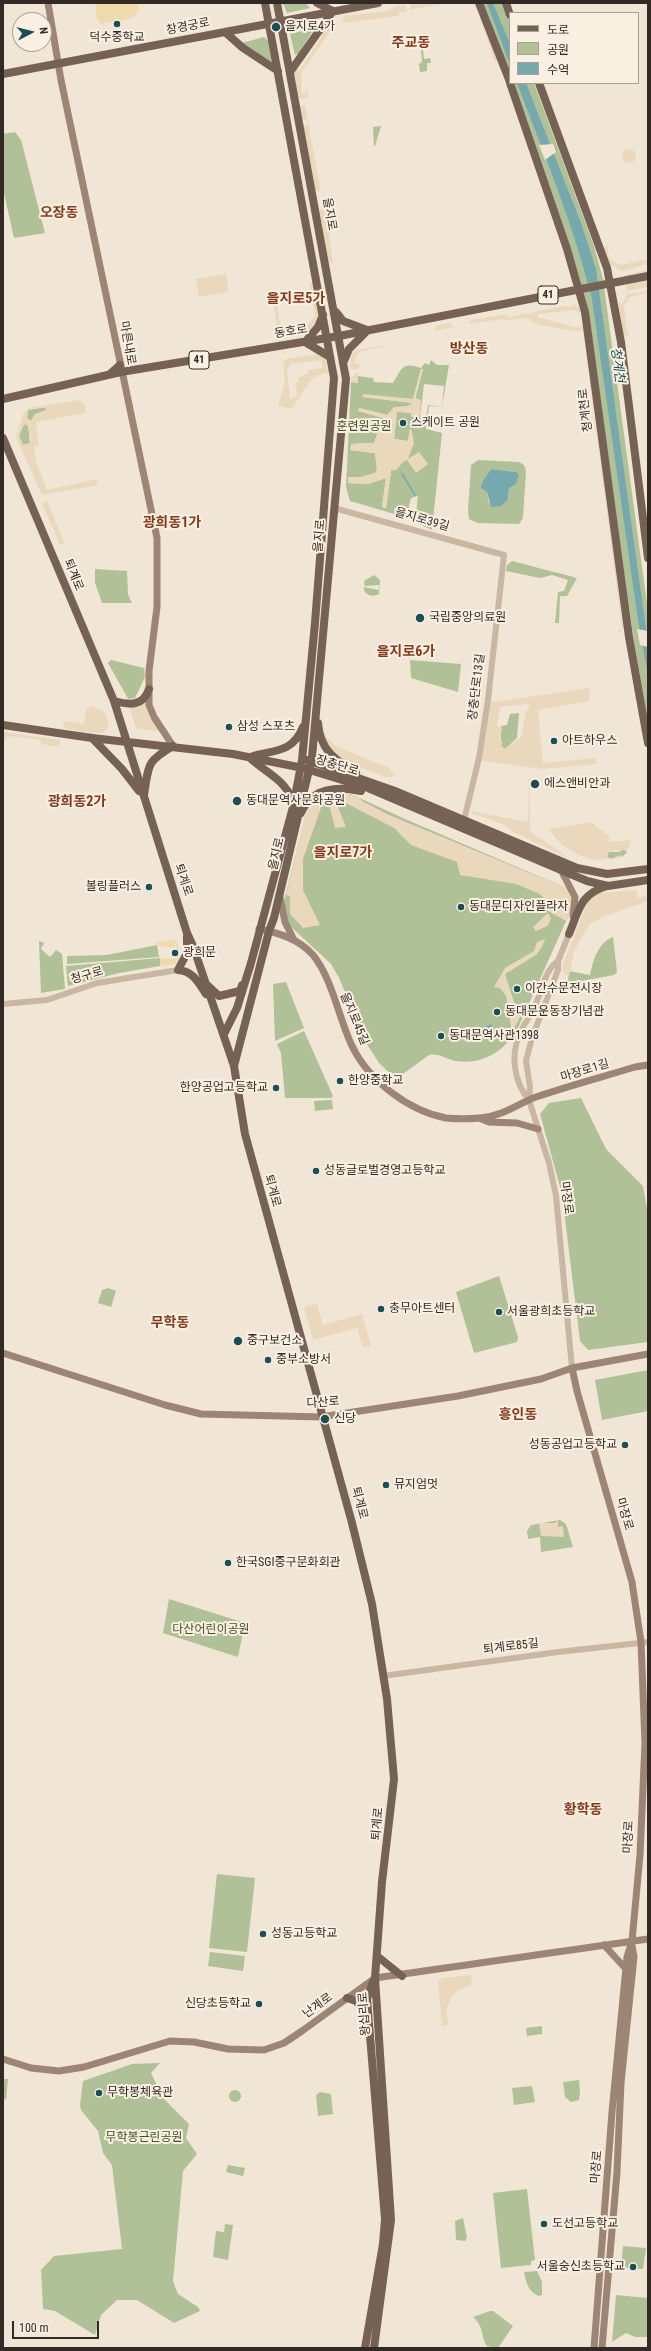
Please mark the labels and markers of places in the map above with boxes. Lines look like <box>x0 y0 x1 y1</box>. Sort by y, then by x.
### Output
marker: 덕수중학교 <box>112 19 122 29</box>
place label: 을지로4가 <box>285 20 335 34</box>
marker: 을지로4가 <box>270 21 282 33</box>
place label: 덕수중학교 <box>89 31 145 45</box>
place label: 스케이트 공원 <box>411 416 480 430</box>
marker: 스케이트 공원 <box>398 418 408 428</box>
place label: 국립중앙의료원 <box>429 611 506 625</box>
marker: 국립중앙의료원 <box>414 612 426 624</box>
place label: 삼성 스포츠 <box>237 720 295 734</box>
marker: 삼성 스포츠 <box>224 722 234 732</box>
place label: 아트하우스 <box>562 734 617 748</box>
marker: 아트하우스 <box>549 736 559 746</box>
place label: 에스앤비안과 <box>544 777 610 791</box>
marker: 에스앤비안과 <box>529 778 541 790</box>
place label: 동대문역사문화공원 <box>246 794 345 808</box>
marker: 동대문역사문화공원 <box>231 795 243 807</box>
place label: 볼링플러스 <box>86 880 141 894</box>
marker: 볼링플러스 <box>144 882 154 892</box>
place label: 동대문디자인플라자 <box>469 900 568 914</box>
marker: 동대문디자인플라자 <box>456 902 466 912</box>
place label: 광희문 <box>183 946 216 960</box>
marker: 광희문 <box>170 948 180 958</box>
place label: 이간수문전시장 <box>525 982 602 996</box>
marker: 이간수문전시장 <box>512 984 522 994</box>
place label: 동대문운동장기념관 <box>505 1005 604 1019</box>
marker: 동대문운동장기념관 <box>492 1007 502 1017</box>
place label: 동대문역사관1398 <box>449 1029 539 1043</box>
marker: 동대문역사관1398 <box>436 1031 446 1041</box>
place label: 한양중학교 <box>348 1074 403 1088</box>
marker: 한양중학교 <box>335 1076 345 1086</box>
place label: 한양공업고등학교 <box>180 1081 268 1095</box>
marker: 한양공업고등학교 <box>271 1083 281 1093</box>
place label: 성동글로벌경영고등학교 <box>324 1164 445 1178</box>
marker: 성동글로벌경영고등학교 <box>311 1166 321 1176</box>
place label: 충무아트센터 <box>389 1302 455 1316</box>
marker: 충무아트센터 <box>376 1304 386 1314</box>
place label: 서울광희초등학교 <box>507 1305 595 1319</box>
marker: 서울광희초등학교 <box>494 1307 504 1317</box>
place label: 중구보건소 <box>247 1334 302 1348</box>
marker: 중구보건소 <box>232 1335 244 1347</box>
place label: 중부소방서 <box>276 1353 331 1367</box>
marker: 중부소방서 <box>263 1355 273 1365</box>
place label: 신당 <box>334 1412 356 1426</box>
marker: 신당 <box>319 1413 331 1425</box>
place label: 성동공업고등학교 <box>529 1438 617 1452</box>
marker: 성동공업고등학교 <box>620 1440 630 1450</box>
place label: 뮤지엄멋 <box>394 1478 438 1492</box>
marker: 뮤지엄멋 <box>381 1480 391 1490</box>
place label: 한국SGI중구문화회관 <box>236 1556 341 1570</box>
marker: 한국SGI중구문화회관 <box>223 1558 233 1568</box>
place label: 성동고등학교 <box>271 1927 337 1941</box>
marker: 성동고등학교 <box>258 1929 268 1939</box>
place label: 신당초등학교 <box>185 1997 251 2011</box>
marker: 신당초등학교 <box>254 1999 264 2009</box>
place label: 무학봉체육관 <box>107 2086 173 2100</box>
marker: 무학봉체육관 <box>94 2088 104 2098</box>
place label: 도선고등학교 <box>552 2217 618 2231</box>
marker: 도선고등학교 <box>539 2219 549 2229</box>
place label: 서울숭신초등학교 <box>537 2260 625 2274</box>
marker: 서울숭신초등학교 <box>628 2262 638 2272</box>

